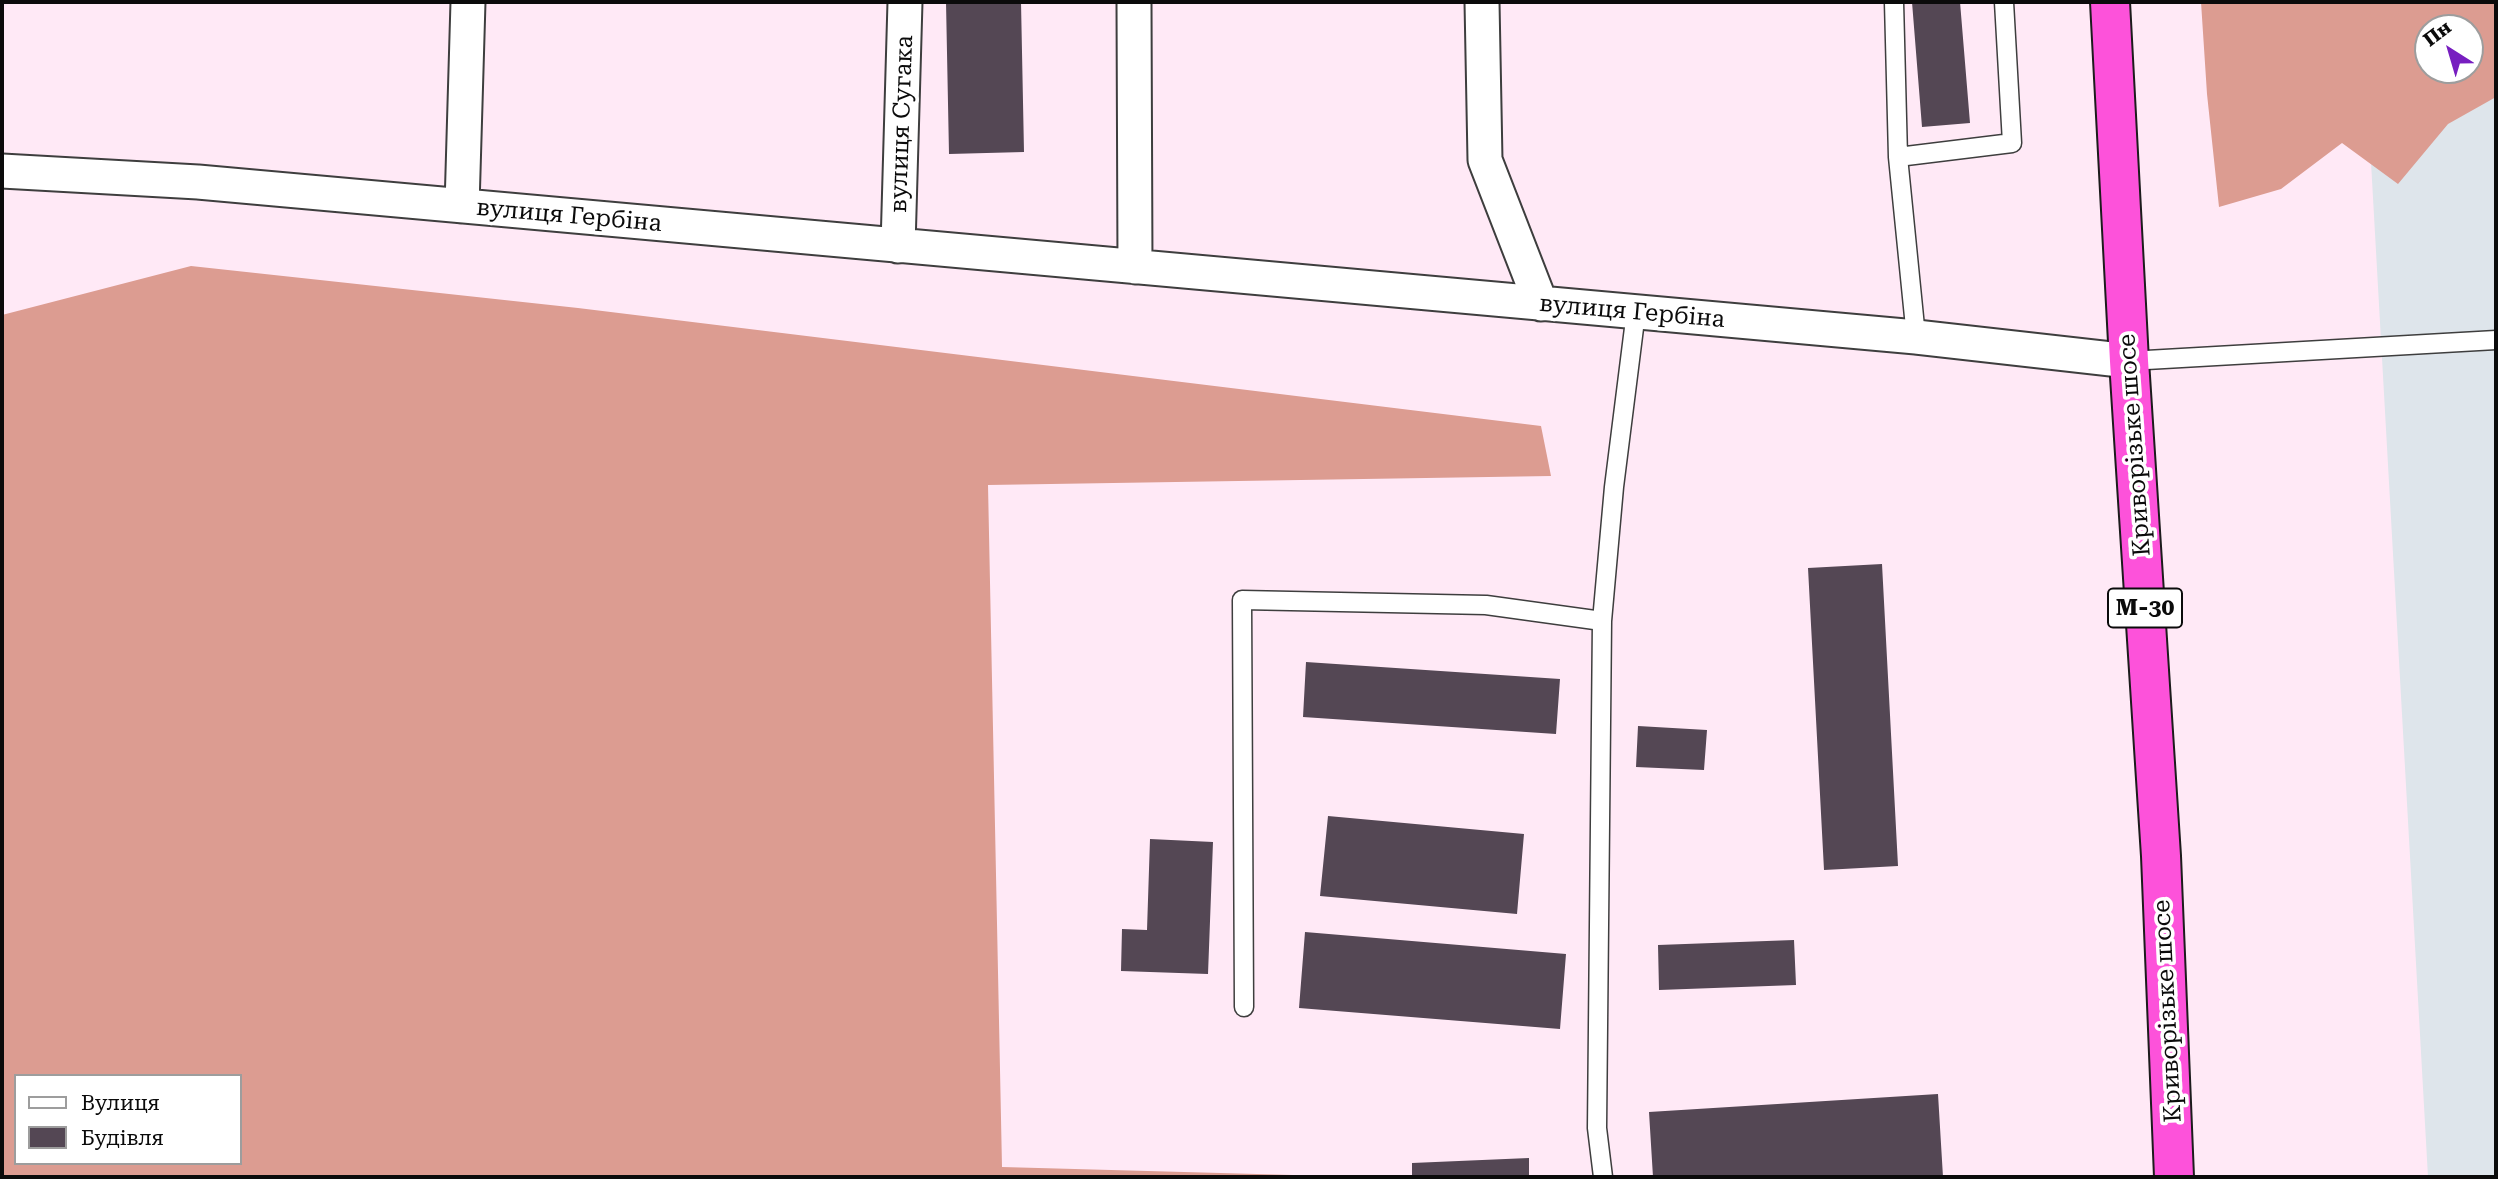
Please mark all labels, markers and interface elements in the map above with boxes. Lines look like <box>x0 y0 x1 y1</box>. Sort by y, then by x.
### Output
north arrow <box>2414 14 2484 84</box>
text: Пн <box>2419 16 2456 51</box>
street label: вулиця Сугака <box>885 35 919 213</box>
street label: вулиця Гербіна <box>475 194 663 238</box>
street label: вулиця Гербіна <box>1538 290 1726 334</box>
street label: Криворізьке шосе <box>2113 333 2157 557</box>
road number: М-30 <box>2108 588 2182 628</box>
street label: Криворізьке шосе <box>2148 899 2188 1123</box>
legend <box>14 1074 242 1165</box>
text: Вулиця <box>81 1091 160 1115</box>
text: Будівля <box>81 1126 164 1150</box>

